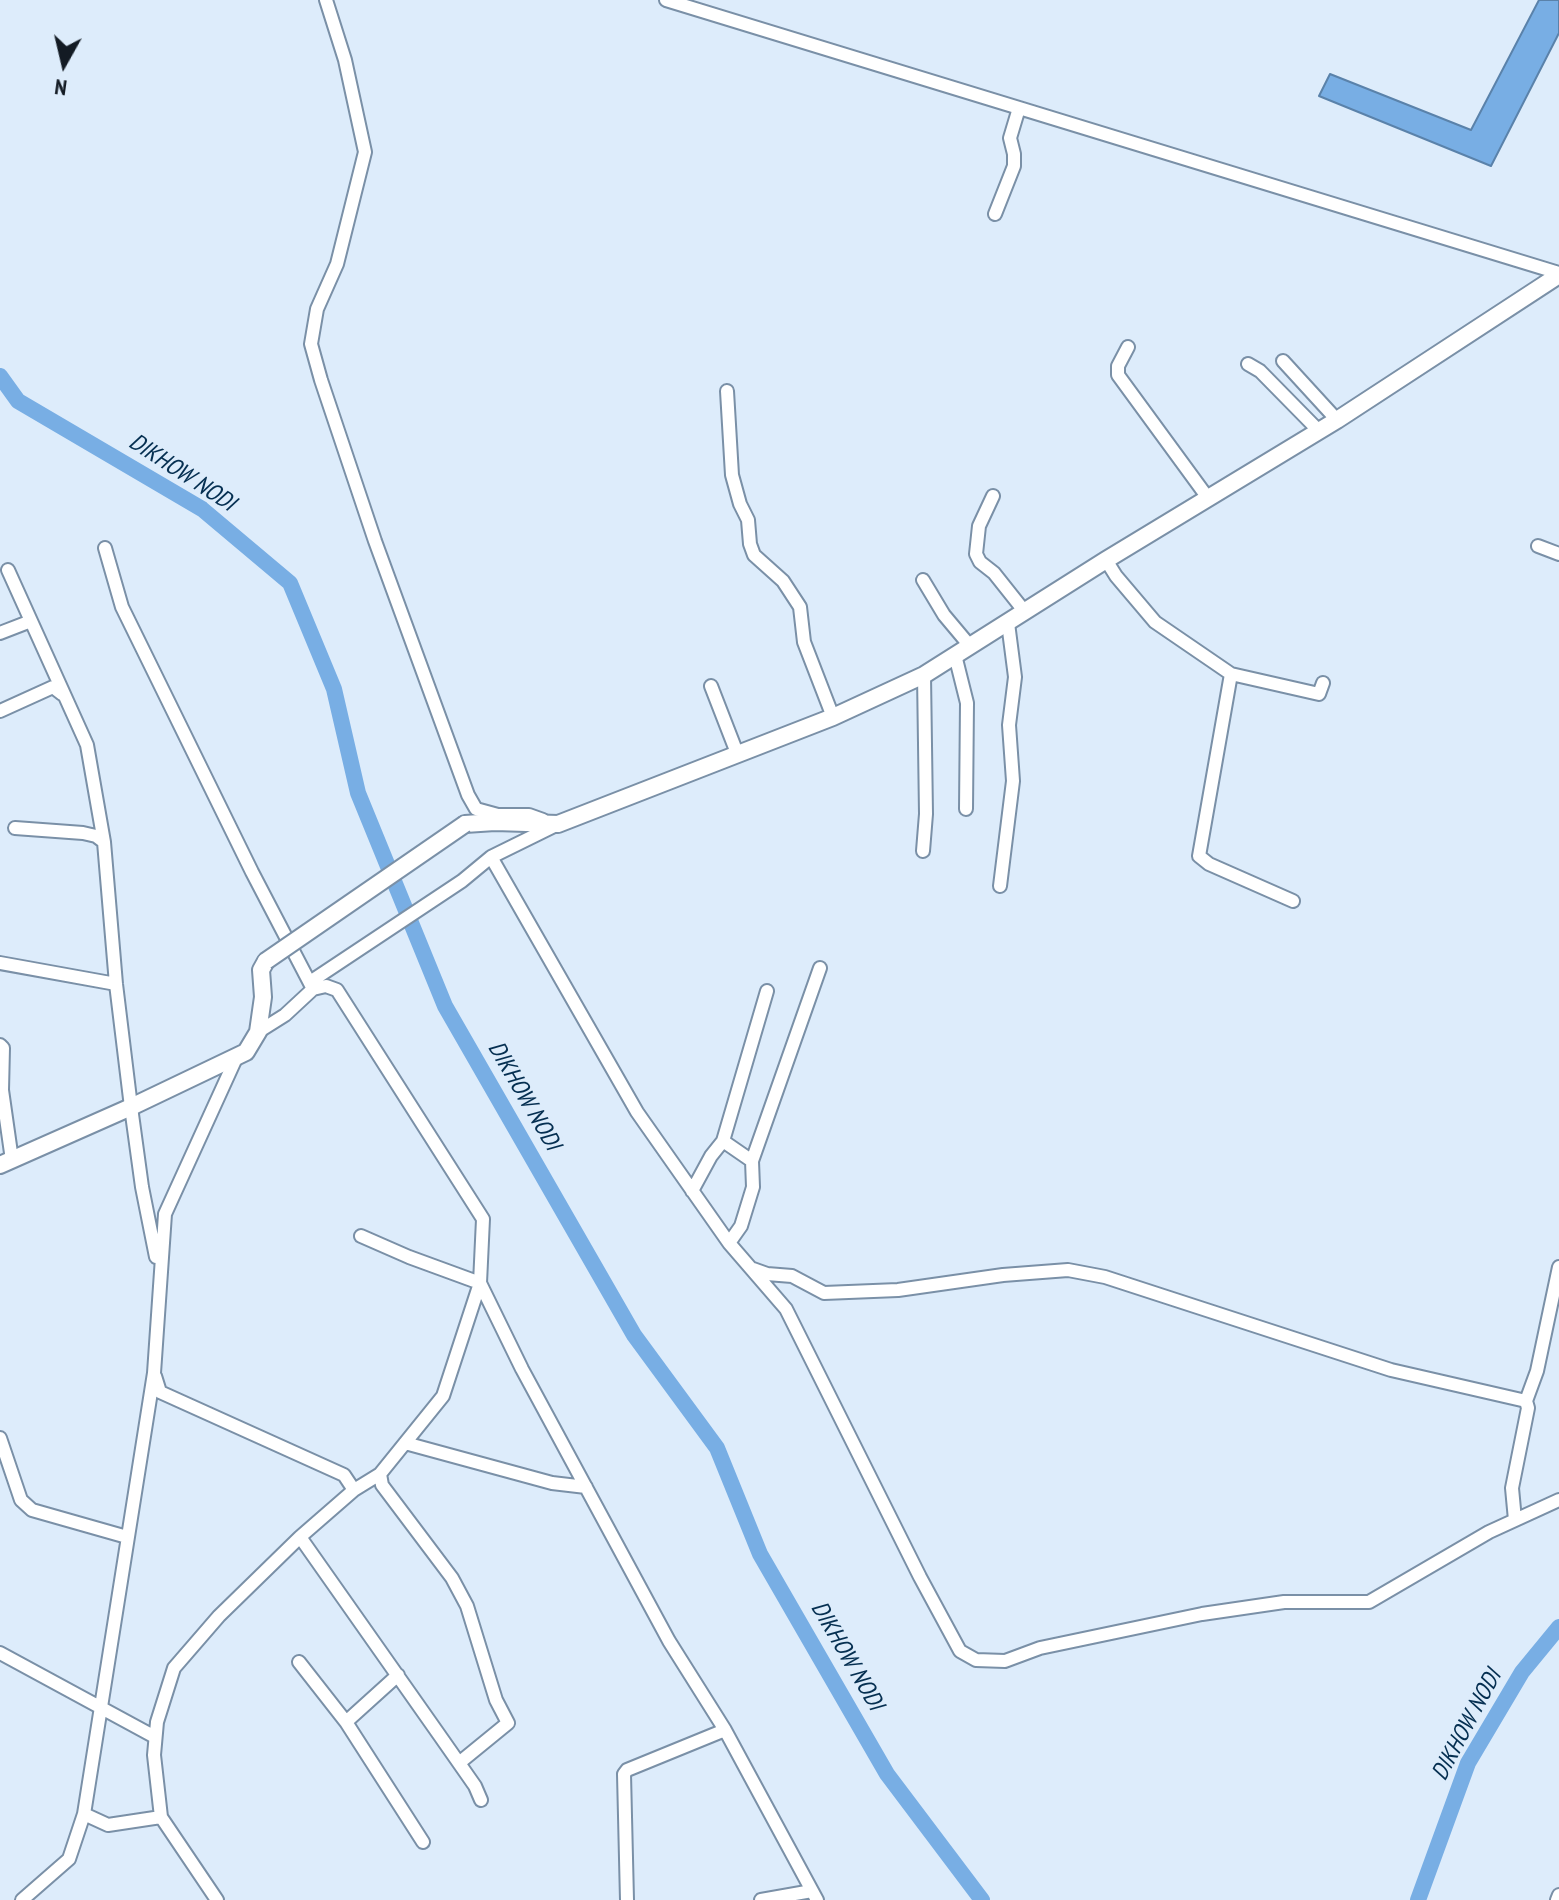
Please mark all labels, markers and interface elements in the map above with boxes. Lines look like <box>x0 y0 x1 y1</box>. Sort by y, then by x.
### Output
north arrow <box>24 24 104 104</box>
text: N <box>53 73 69 102</box>
water label: DIKHOW NODI <box>123 428 241 518</box>
water label: DIKHOW NODI <box>481 1036 567 1156</box>
water label: DIKHOW NODI <box>804 1596 890 1716</box>
water label: DIKHOW NODI <box>1426 1665 1508 1785</box>

